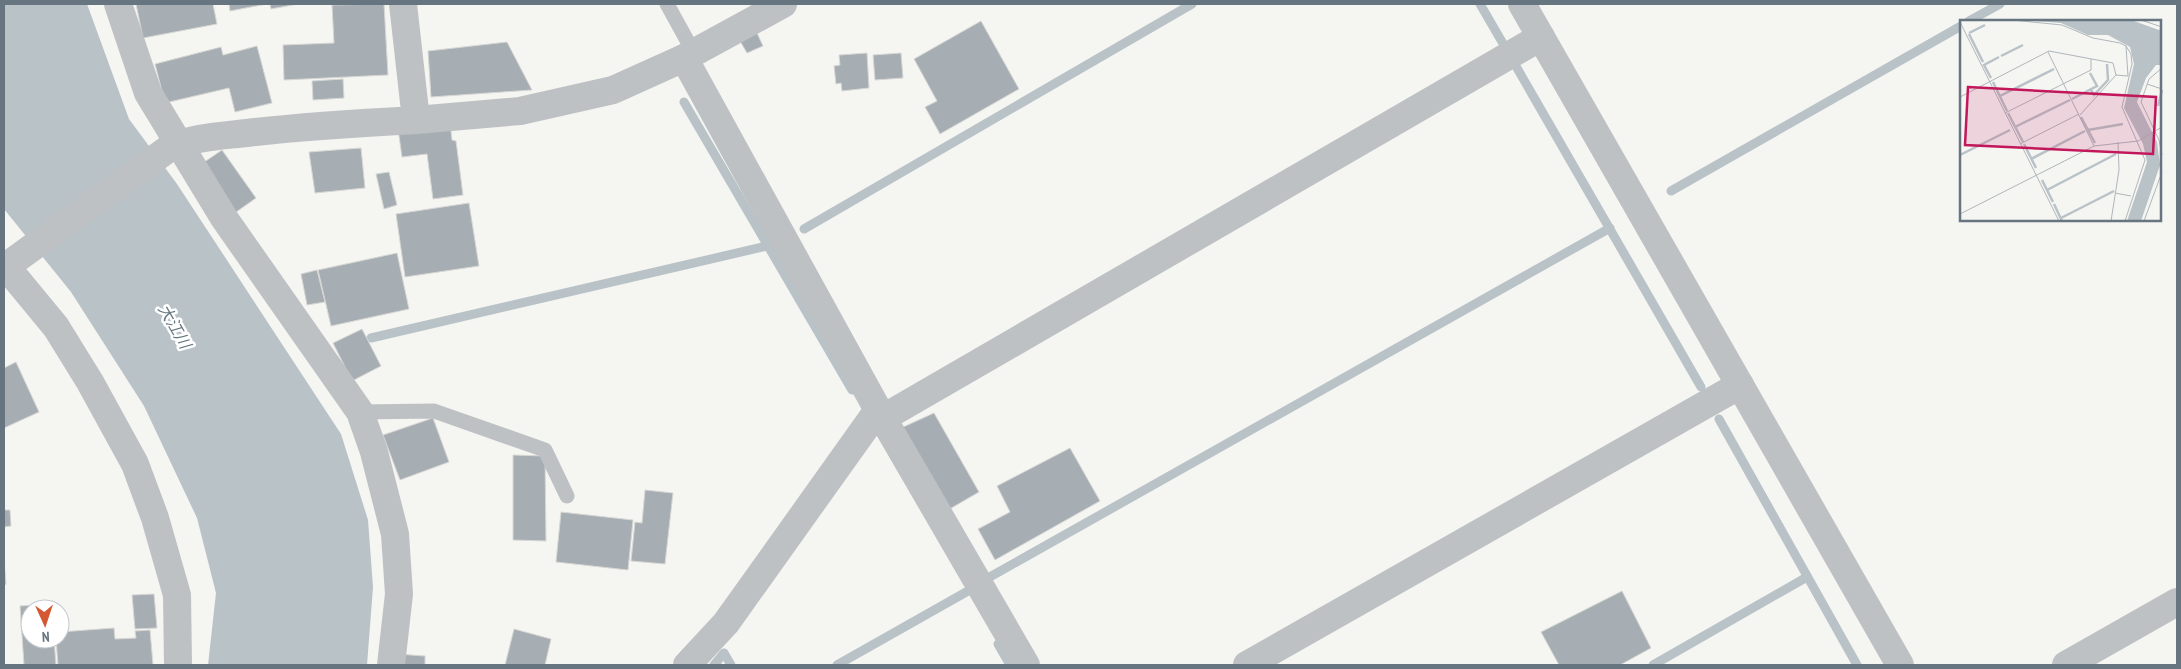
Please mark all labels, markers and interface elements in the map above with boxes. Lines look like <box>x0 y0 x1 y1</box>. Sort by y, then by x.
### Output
inset map <box>1960 20 2161 221</box>
water label: 大江川 <box>154 300 197 354</box>
north arrow <box>20 599 70 649</box>
text: N <box>41 628 50 646</box>

